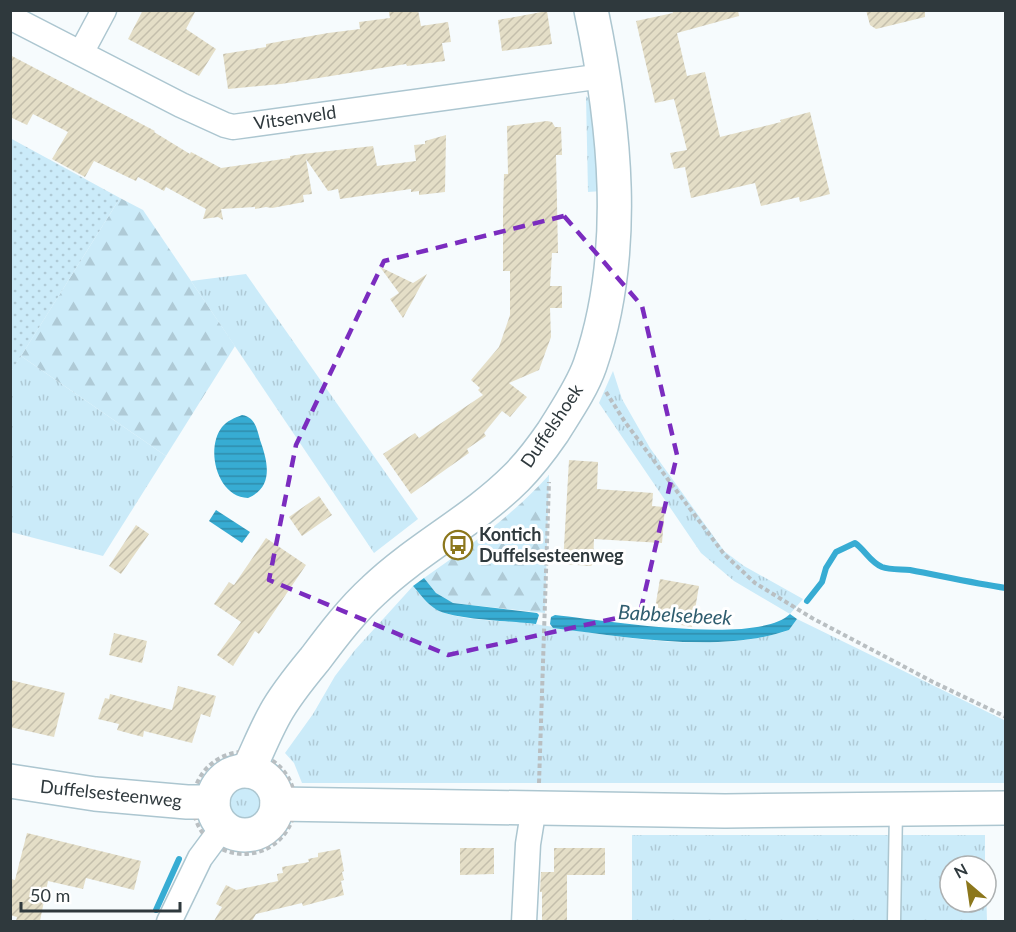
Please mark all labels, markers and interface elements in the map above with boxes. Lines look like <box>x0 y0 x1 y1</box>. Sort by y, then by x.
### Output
street label: Vitsenveld <box>252 100 337 134</box>
street label: Duffelshoek <box>515 379 588 471</box>
place label: Kontich Duffelsesteenweg <box>479 523 624 566</box>
bus stop icon: Kontich Duffelsesteenweg <box>442 529 474 561</box>
water label: Babbelsebeek <box>617 599 733 629</box>
street label: Duffelsesteenweg <box>39 775 183 811</box>
north arrow <box>938 854 998 914</box>
text: N <box>950 859 970 882</box>
scale bar <box>21 875 180 913</box>
text: 50 m <box>30 884 70 906</box>

